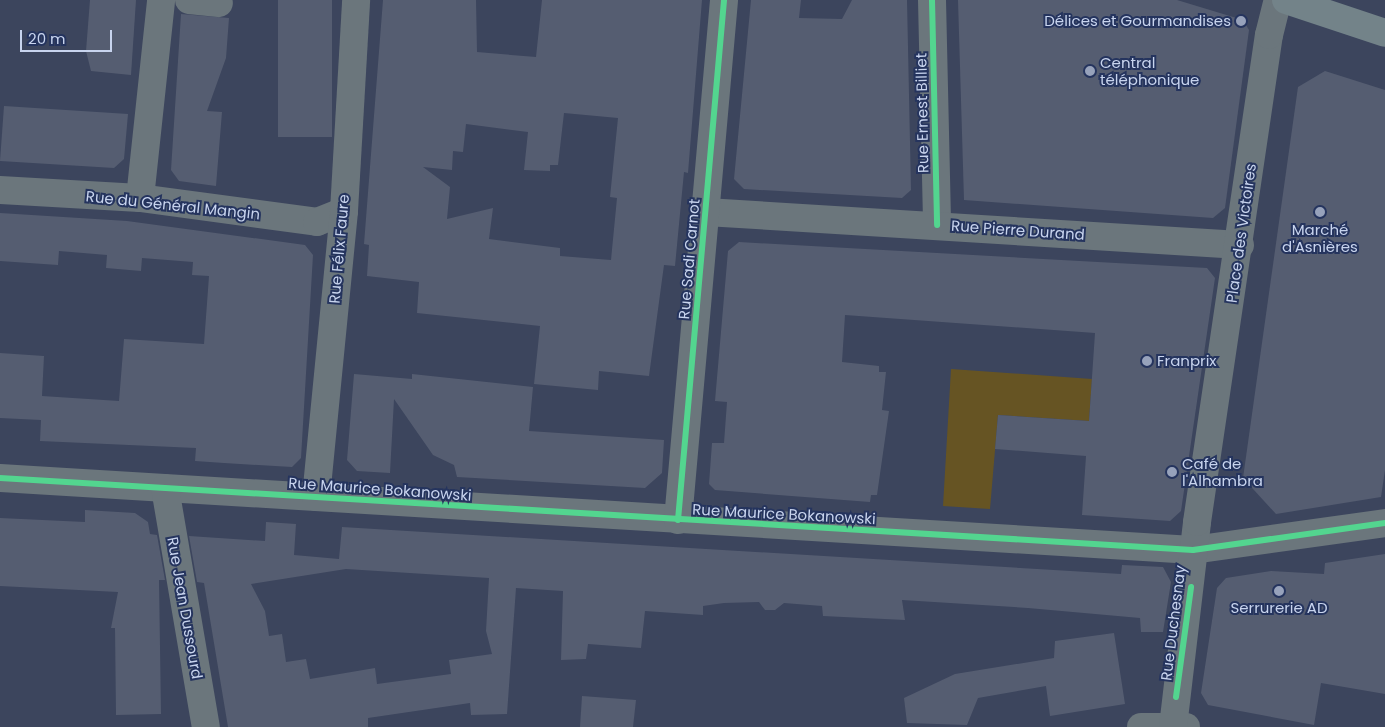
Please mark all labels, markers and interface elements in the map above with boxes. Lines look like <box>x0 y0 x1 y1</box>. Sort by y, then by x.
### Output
place label: Délices et Gourmandises <box>1044 12 1231 30</box>
marker: Délices et Gourmandises <box>1235 15 1247 27</box>
scale bar <box>22 20 115 52</box>
text: 20 m <box>28 28 66 49</box>
street label: Rue Ernest Billiet <box>912 53 932 173</box>
place label: Central téléphonique <box>1100 53 1199 88</box>
marker: Central téléphonique <box>1084 65 1096 77</box>
street label: Place des Victoires <box>1222 162 1260 304</box>
street label: Rue du Général Mangin <box>85 187 261 223</box>
street label: Rue Félix Faure <box>325 194 353 304</box>
street label: Rue Sadi Carnot <box>675 198 703 320</box>
marker: Marché d'Asnières <box>1314 206 1326 218</box>
street label: Rue Pierre Durand <box>951 216 1085 244</box>
place label: Marché d'Asnières <box>1282 220 1358 255</box>
place label: Franprix <box>1157 352 1217 370</box>
marker: Franprix <box>1141 355 1153 367</box>
place label: Café de l'Alhambra <box>1182 454 1263 489</box>
marker: Café de l'Alhambra <box>1166 466 1178 478</box>
street label: Rue Maurice Bokanowski <box>288 474 472 504</box>
street label: Rue Maurice Bokanowski <box>692 500 876 528</box>
street label: Rue Jean Dussourd <box>164 536 206 680</box>
street label: Rue Duchesnay <box>1157 564 1189 682</box>
marker: Serrurerie AD <box>1273 585 1285 597</box>
place label: Serrurerie AD <box>1230 599 1328 617</box>

